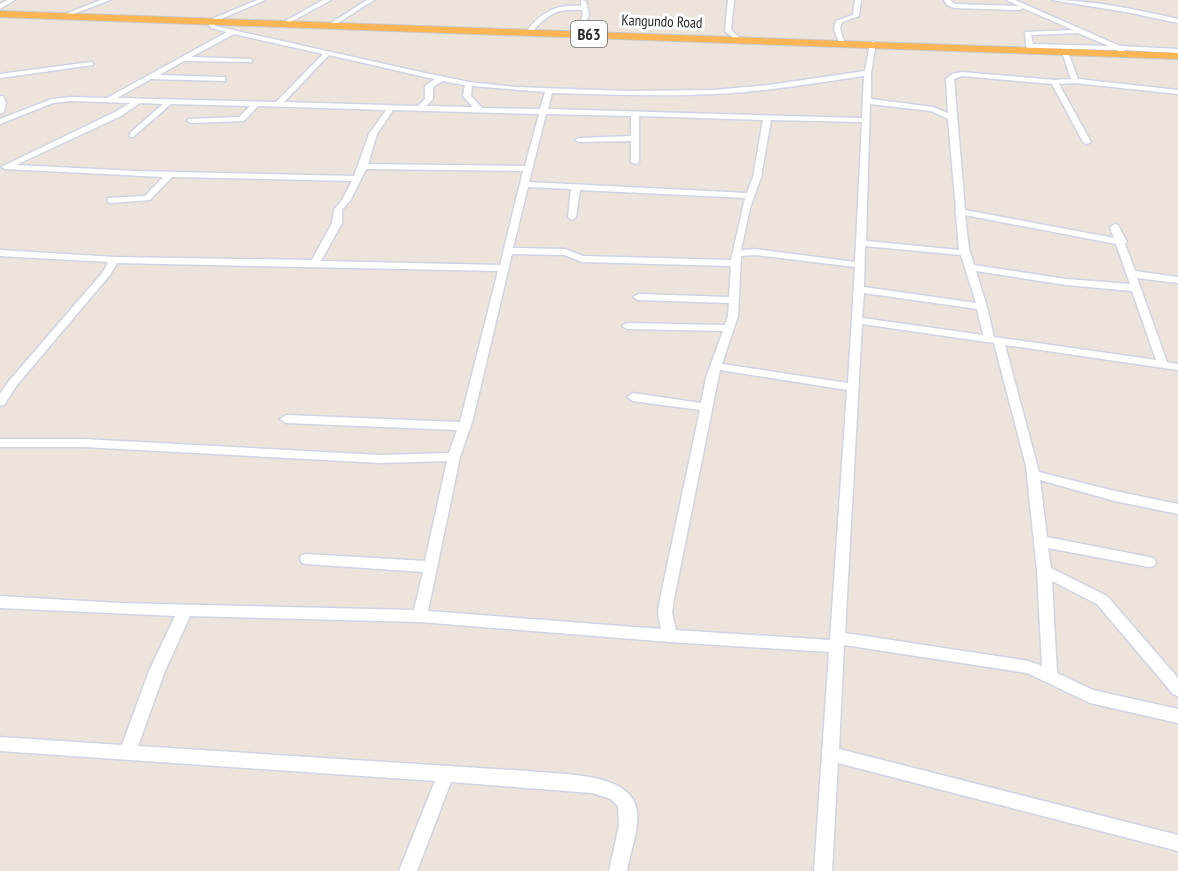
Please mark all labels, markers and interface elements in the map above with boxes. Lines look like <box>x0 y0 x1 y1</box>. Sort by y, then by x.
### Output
street label: Kangundo Road <box>621 10 703 32</box>
road number: B63 <box>571 21 607 47</box>

